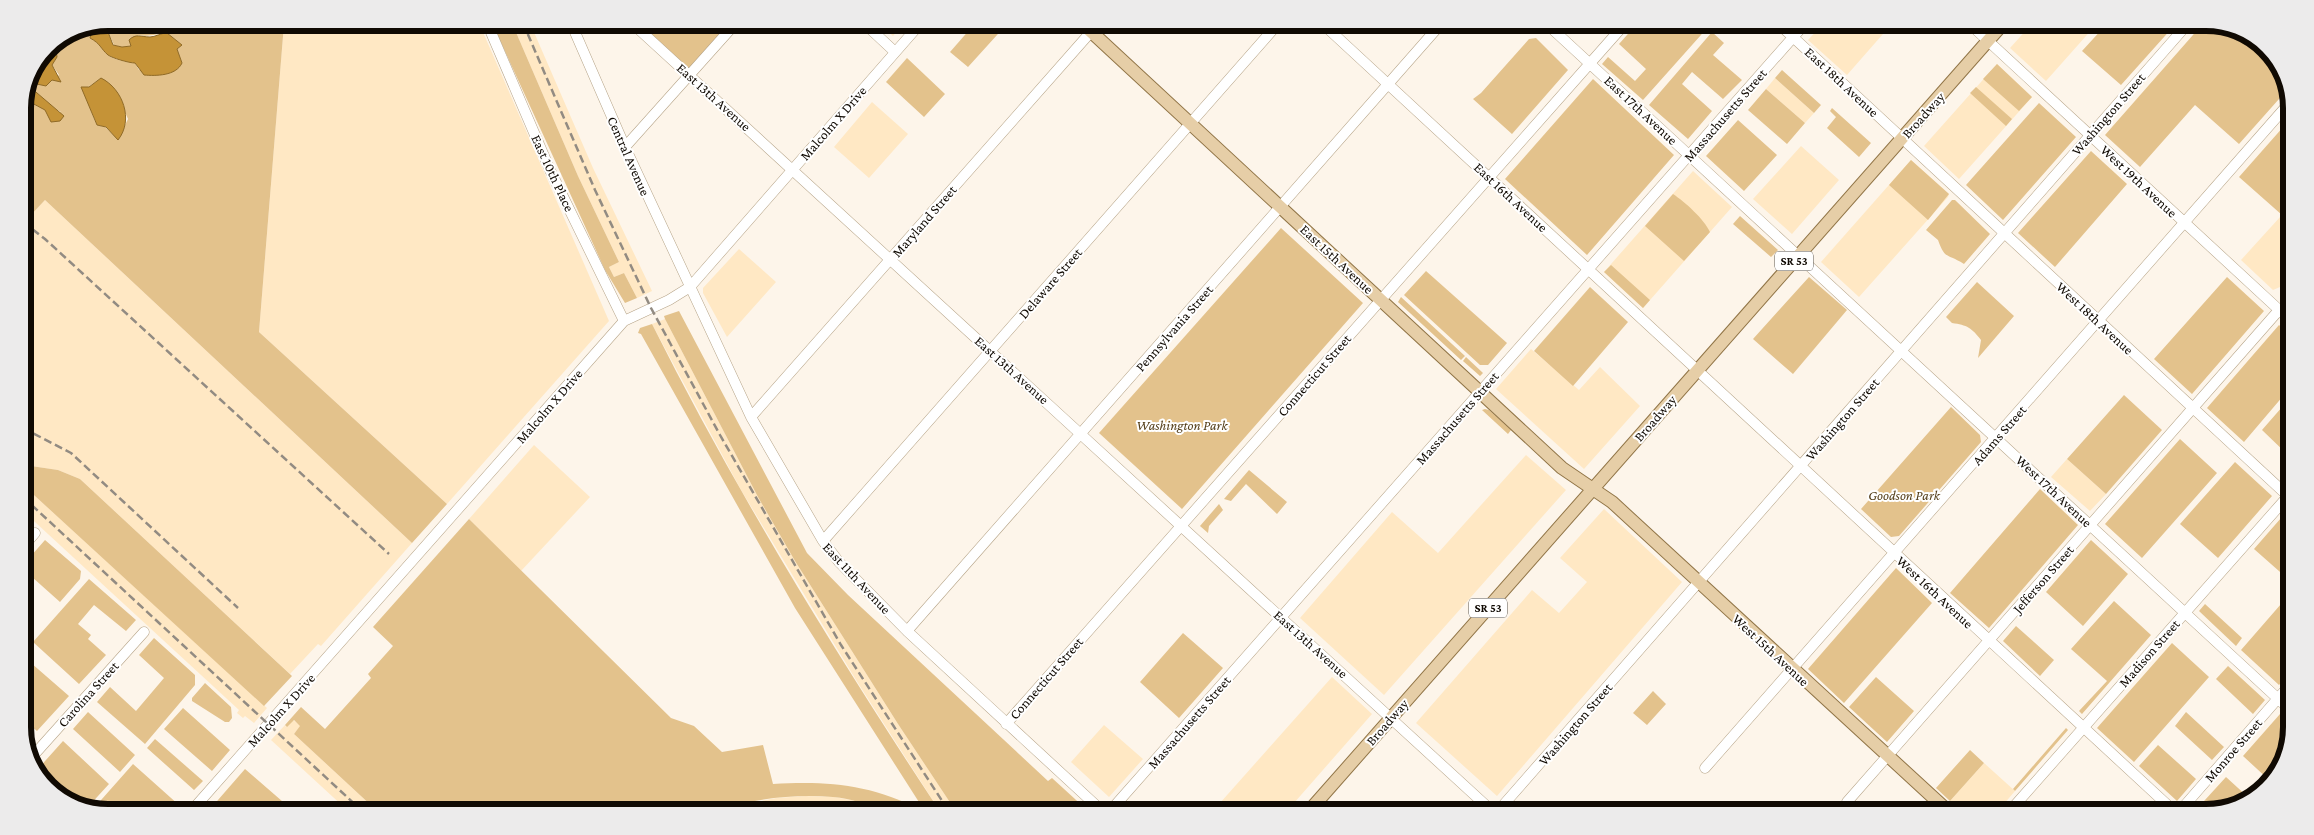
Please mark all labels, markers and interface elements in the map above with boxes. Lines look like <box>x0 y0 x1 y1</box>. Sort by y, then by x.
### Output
street label: East 18th Avenue <box>1802 44 1882 120</box>
street label: East 13th Avenue <box>674 60 754 134</box>
street label: Massachusetts Street <box>1680 65 1770 165</box>
street label: Washington Street <box>2068 69 2148 159</box>
street label: East 17th Avenue <box>1601 72 1681 148</box>
street label: Malcolm X Drive <box>796 83 870 163</box>
street label: Broadway <box>1898 88 1948 141</box>
street label: Central Avenue <box>604 114 654 198</box>
street label: East 10th Place <box>528 132 578 214</box>
street label: West 19th Avenue <box>2097 141 2181 221</box>
street label: East 16th Avenue <box>1471 159 1551 235</box>
street label: Maryland Street <box>888 182 960 260</box>
street label: East 15th Avenue <box>1297 221 1377 297</box>
street label: Delaware Street <box>1015 244 1085 322</box>
road number: SR 53 <box>1775 252 1813 270</box>
street label: West 18th Avenue <box>2053 278 2137 358</box>
street label: Pennsylvania Street <box>1132 281 1216 375</box>
street label: Connecticut Street <box>1274 330 1354 419</box>
street label: East 13th Avenue <box>972 333 1052 407</box>
street label: Malcolm X Drive <box>512 366 586 446</box>
street label: Massachusetts Street <box>1412 368 1502 468</box>
street label: Washington Street <box>1802 374 1882 464</box>
street label: Broadway <box>1631 391 1680 444</box>
street label: Adams Street <box>1969 402 2030 468</box>
park label: Washington Park <box>1136 417 1228 433</box>
street label: West 17th Avenue <box>2013 452 2095 530</box>
park label: Goodson Park <box>1868 487 1941 503</box>
street label: East 11th Avenue <box>820 539 894 617</box>
street label: Jefferson Street <box>2008 541 2077 618</box>
street label: West 16th Avenue <box>1893 552 1977 632</box>
road number: SR 53 <box>1469 598 1507 618</box>
street label: East 13th Avenue <box>1271 607 1351 681</box>
street label: West 15th Avenue <box>1730 611 1812 689</box>
street label: Madison Street <box>2115 616 2183 690</box>
street label: Connecticut Street <box>1006 633 1086 722</box>
street label: Carolina Street <box>54 658 122 730</box>
street label: Malcolm X Drive <box>244 670 318 750</box>
street label: Massachusetts Street <box>1144 672 1234 772</box>
street label: Washington Street <box>1535 679 1615 769</box>
street label: Broadway <box>1363 695 1412 748</box>
street label: Monroe Street <box>2201 715 2265 785</box>

